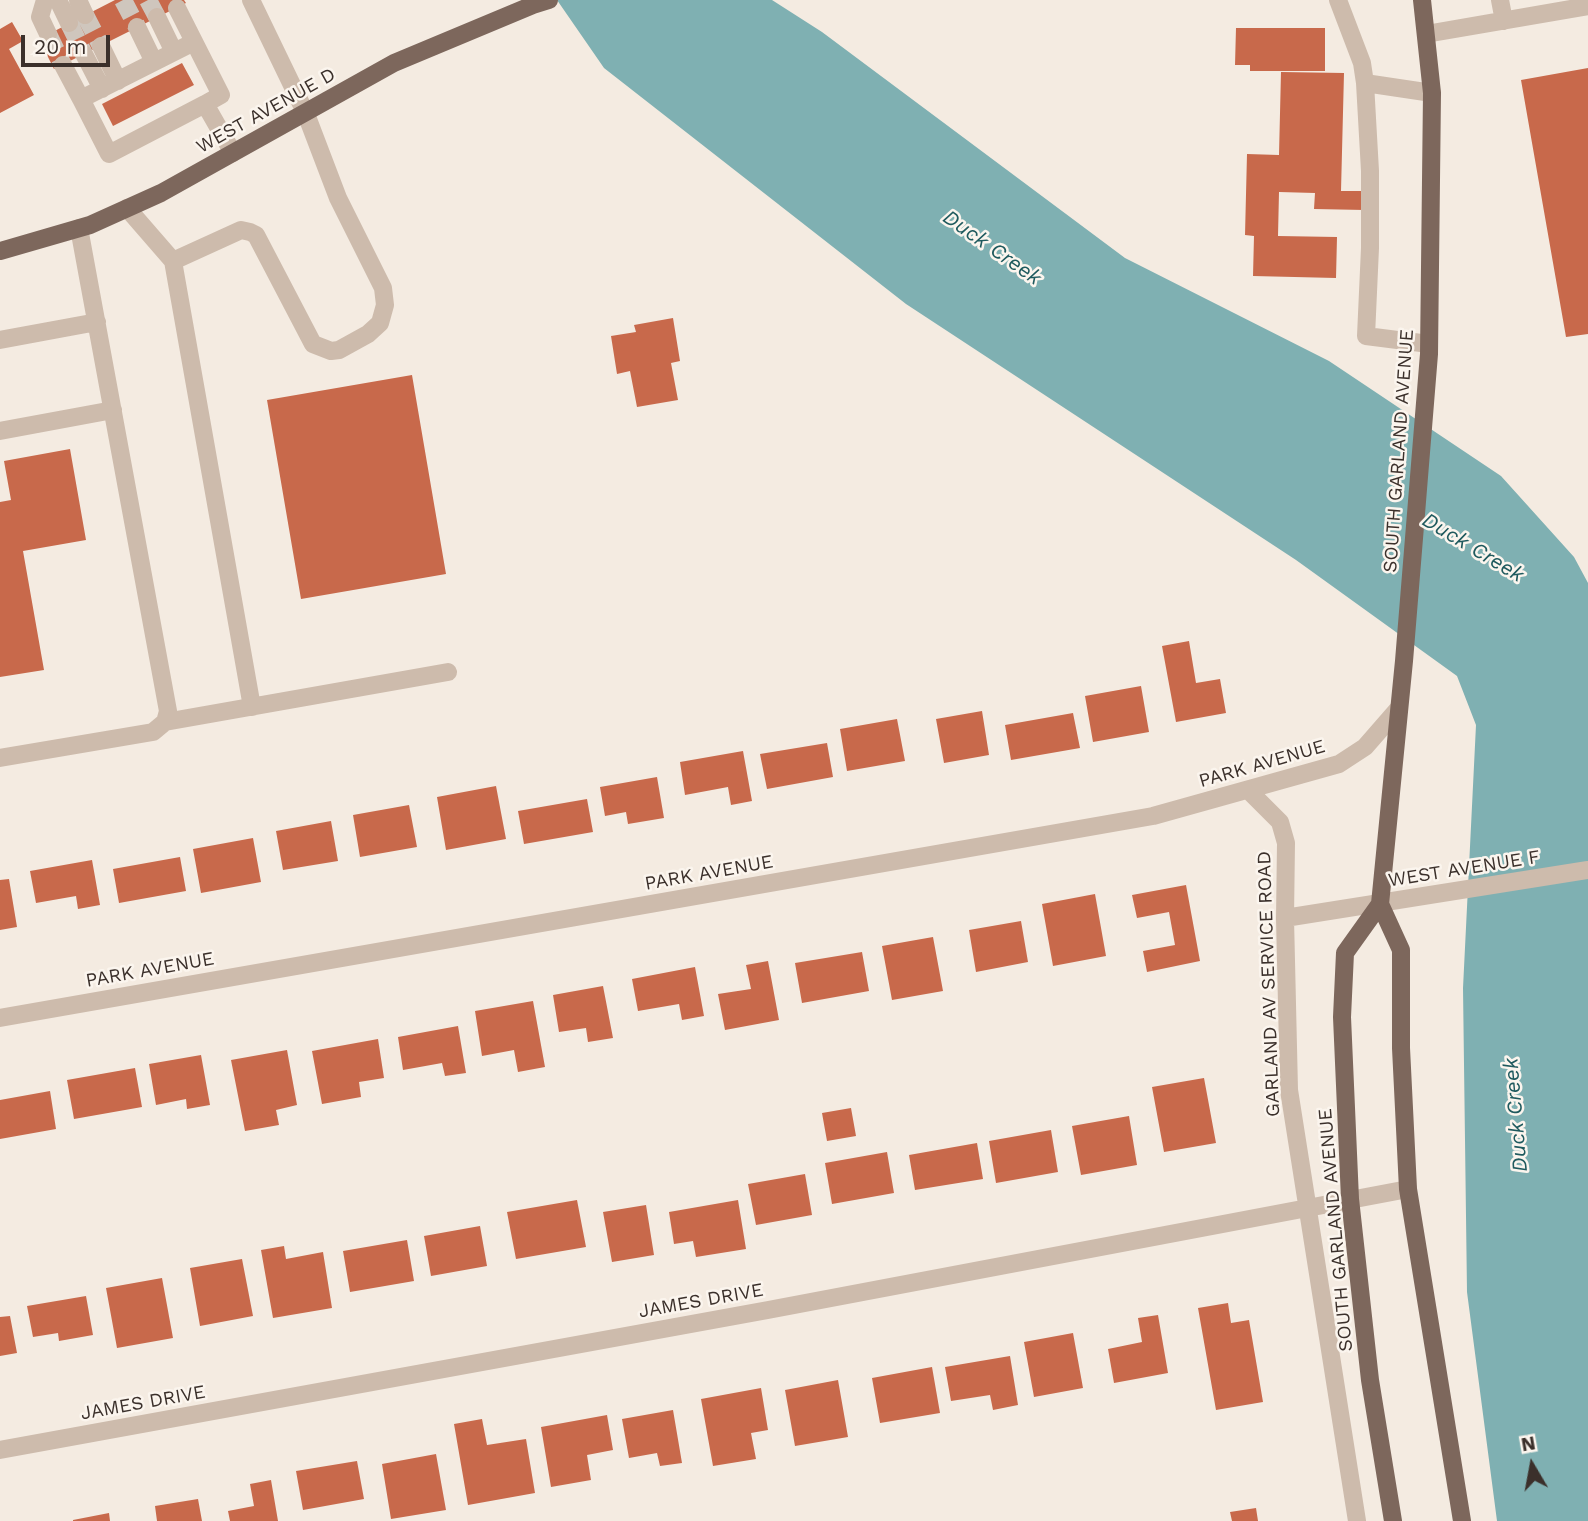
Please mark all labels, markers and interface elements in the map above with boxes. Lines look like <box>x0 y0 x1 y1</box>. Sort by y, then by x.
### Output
scale bar <box>24 21 114 65</box>
text: 20 m <box>34 34 86 59</box>
street label: WEST AVENUE D <box>192 63 340 159</box>
water label: Duck Creek <box>938 205 1046 291</box>
street label: SOUTH GARLAND AVENUE <box>1379 328 1419 574</box>
water label: Duck Creek <box>1417 508 1529 588</box>
street label: PARK AVENUE <box>1196 735 1328 793</box>
street label: WEST AVENUE F <box>1386 846 1542 892</box>
street label: PARK AVENUE <box>643 850 775 896</box>
street label: GARLAND AV SERVICE ROAD <box>1253 851 1285 1117</box>
street label: PARK AVENUE <box>84 947 216 993</box>
water label: Duck Creek <box>1498 1057 1534 1173</box>
street label: SOUTH GARLAND AVENUE <box>1314 1107 1358 1353</box>
street label: JAMES DRIVE <box>637 1279 765 1323</box>
street label: JAMES DRIVE <box>79 1381 207 1425</box>
north arrow <box>1497 1430 1567 1500</box>
text: N <box>1519 1431 1537 1456</box>

